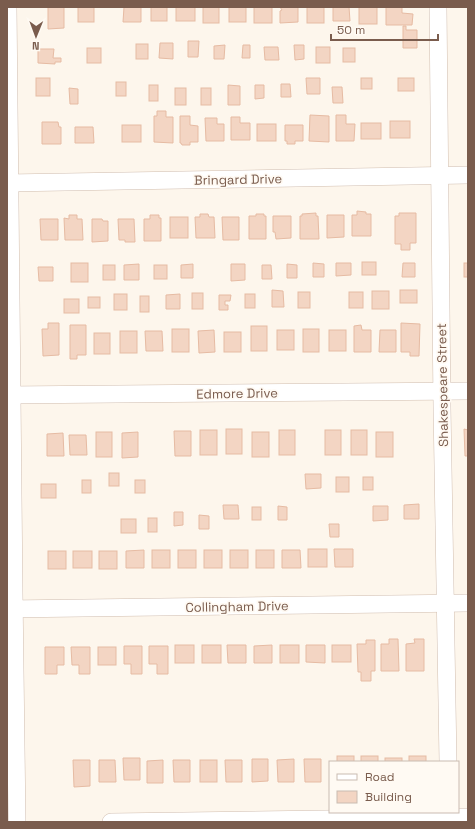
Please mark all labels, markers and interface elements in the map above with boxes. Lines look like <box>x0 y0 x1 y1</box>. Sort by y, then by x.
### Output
north arrow <box>16 16 56 56</box>
scale bar <box>331 16 438 42</box>
text: 50 m <box>337 22 365 38</box>
text: N <box>32 39 40 53</box>
street label: Bringard Drive <box>194 170 282 189</box>
street label: Shakespeare Street <box>433 323 452 447</box>
street label: Edmore Drive <box>196 384 278 403</box>
street label: Collingham Drive <box>185 597 289 616</box>
legend <box>329 761 459 813</box>
text: Road <box>365 769 394 785</box>
text: Building <box>365 789 412 805</box>

